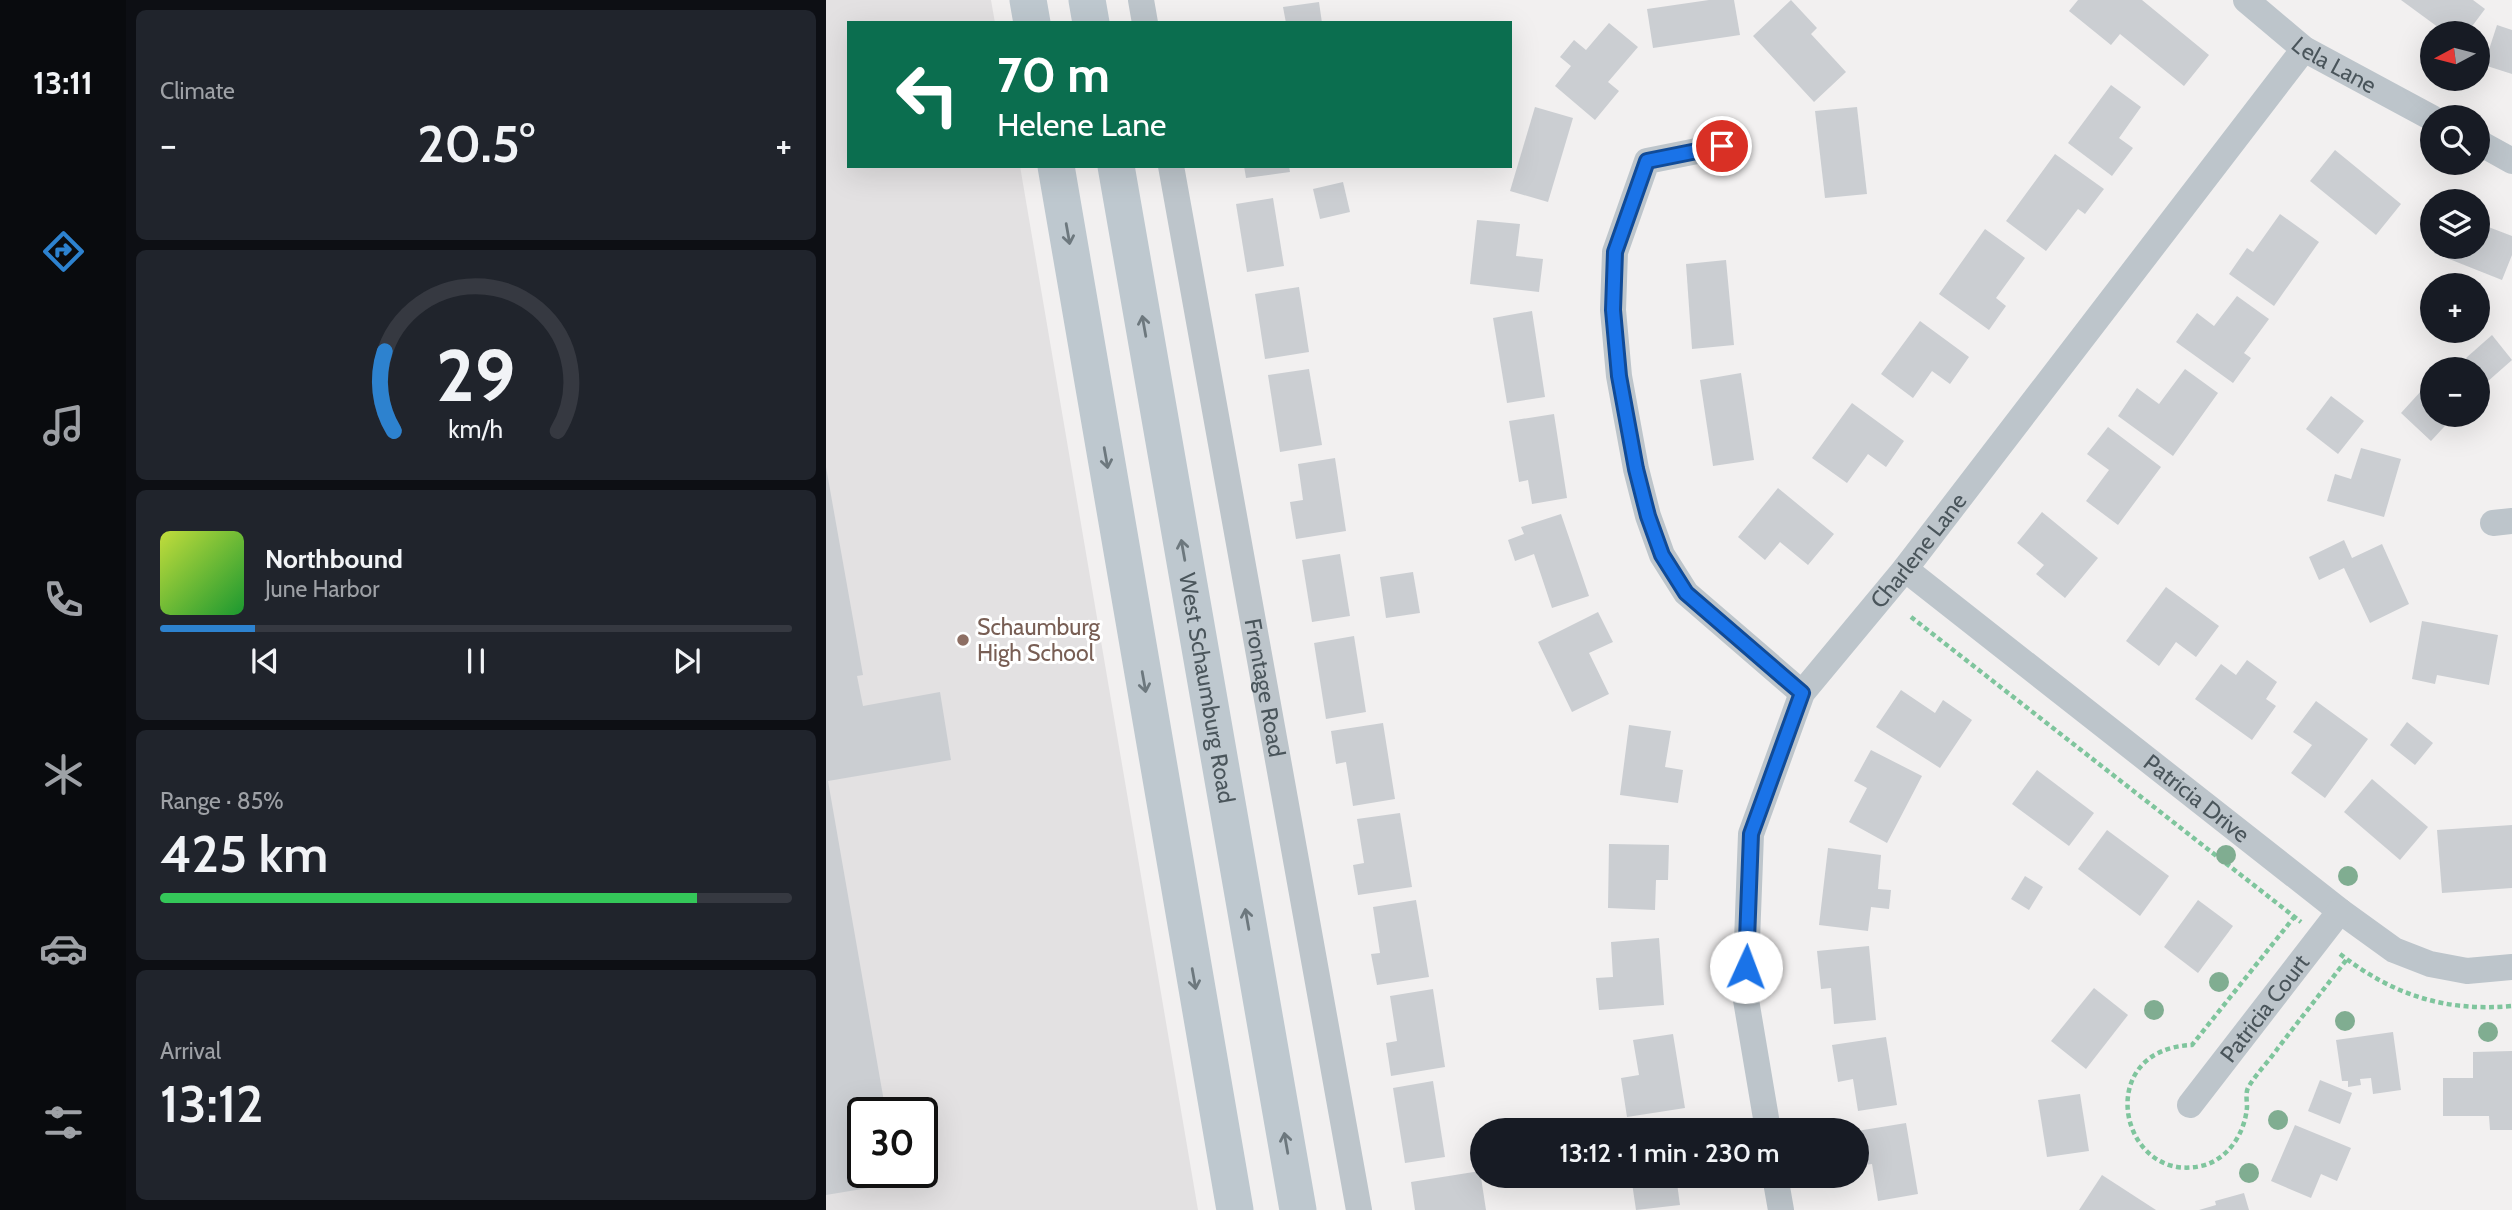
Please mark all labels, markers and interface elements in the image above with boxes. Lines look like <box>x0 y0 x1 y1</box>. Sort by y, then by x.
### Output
north arrow <box>2420 21 2490 91</box>
map controls <box>2420 21 2490 427</box>
street label: Lela Lane <box>2286 31 2381 99</box>
text: 70 m <box>997 45 1110 104</box>
icon: left <box>882 49 973 140</box>
text: 13:11 <box>33 63 93 102</box>
text: Climate <box>160 77 235 105</box>
text: Helene Lane <box>997 105 1166 144</box>
button: search <box>2420 105 2490 175</box>
text: 20.5° <box>417 112 535 175</box>
pin <box>1692 116 1752 176</box>
text: − <box>160 121 177 168</box>
text: + <box>775 121 792 168</box>
icon: arrive <box>1703 127 1741 165</box>
button: layers <box>2420 189 2490 259</box>
one-way arrow <box>1062 222 1075 244</box>
icon: directions <box>39 227 88 276</box>
button: + <box>2420 273 2490 343</box>
one-way arrow <box>1137 315 1150 337</box>
text: 29 <box>436 331 516 419</box>
button: − <box>2420 357 2490 427</box>
icon: music <box>39 401 88 450</box>
text: km/h <box>449 414 503 444</box>
one-way arrow <box>1100 446 1113 469</box>
street label: Charlene Lane <box>1864 487 1972 614</box>
one-way arrow <box>1176 539 1189 562</box>
text: Northbound <box>265 543 403 575</box>
street label: West Schaumburg Road <box>1173 571 1241 805</box>
icon: phone <box>39 575 88 624</box>
text: June Harbor <box>265 575 379 603</box>
place label: Schaumburg High School <box>977 613 1101 667</box>
street label: Frontage Road <box>1239 616 1291 759</box>
marker: Schaumburg High School <box>955 632 971 648</box>
icon: previous <box>246 642 284 680</box>
icon: pause <box>457 642 495 680</box>
icon: next <box>668 642 706 680</box>
one-way arrow <box>1138 670 1151 693</box>
street label: Patricia Drive <box>2138 748 2255 849</box>
icon: climate <box>39 750 88 799</box>
text: Range · 85% <box>160 787 284 815</box>
text: 425 km <box>160 822 328 885</box>
one-way arrow <box>1240 908 1253 931</box>
icon: car <box>39 924 88 973</box>
position arrow <box>1709 930 1783 1004</box>
street label: Patricia Court <box>2214 949 2315 1068</box>
one-way arrow <box>1188 967 1201 990</box>
text: Arrival <box>160 1037 221 1065</box>
text: 13:12 <box>160 1072 264 1135</box>
speed limit sign: 30 <box>847 1097 938 1188</box>
icon: filters <box>39 1098 88 1147</box>
one-way arrow <box>1279 1132 1292 1155</box>
text: 13:12 · 1 min · 230 m <box>1560 1137 1779 1169</box>

